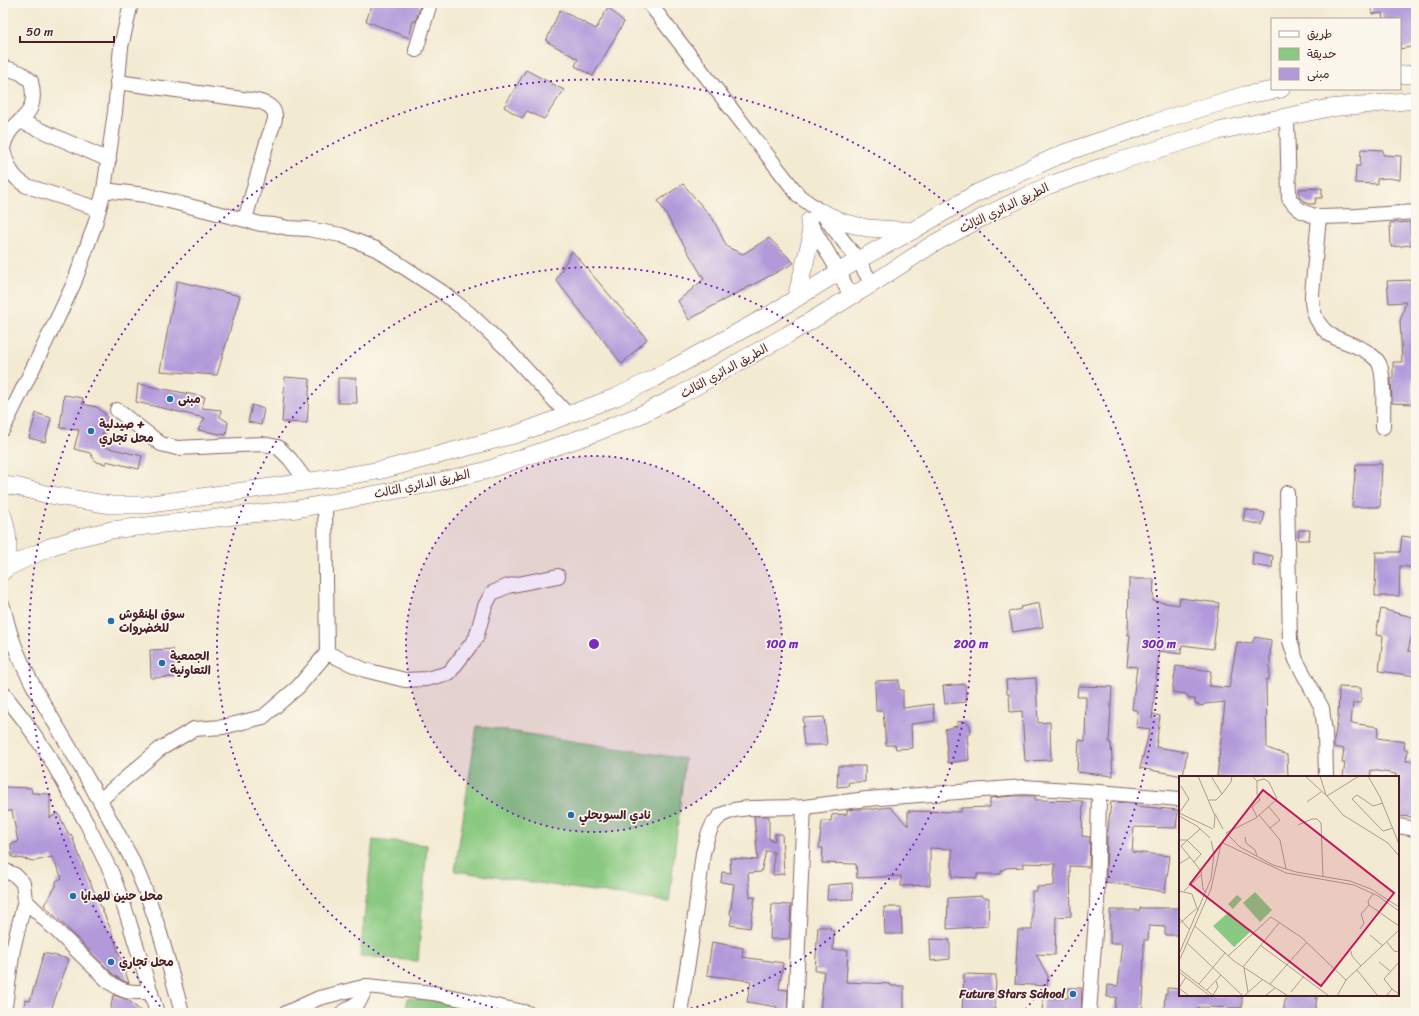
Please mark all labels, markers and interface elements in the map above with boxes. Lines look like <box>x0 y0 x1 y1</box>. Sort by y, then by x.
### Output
scale bar <box>20 18 114 44</box>
legend <box>1271 18 1401 90</box>
text: 50 m <box>26 21 53 43</box>
text: طريق <box>1307 23 1332 45</box>
text: حديقة <box>1307 43 1336 65</box>
text: مبنى <box>1307 63 1330 85</box>
street label: الطريق الدائري الثالث <box>955 177 1053 239</box>
street label: الطريق الدائري الثالث <box>676 338 772 404</box>
place label: مبنى <box>178 388 201 410</box>
marker: مبنى <box>165 394 175 404</box>
place label: صيدلية + محل تجاري <box>99 413 154 449</box>
marker: صيدلية + محل تجاري <box>86 426 96 436</box>
street label: الطريق الدائري الثالث <box>372 463 472 505</box>
place label: سوق المنقوش للخضروات <box>119 603 185 639</box>
marker: سوق المنقوش للخضروات <box>106 616 116 626</box>
text: 100 m <box>766 633 799 655</box>
text: 200 m <box>953 633 989 655</box>
text: 300 m <box>1141 633 1177 655</box>
centre of rings <box>587 637 601 651</box>
place label: الجمعية التعاونية <box>170 645 211 681</box>
marker: الجمعية التعاونية <box>157 658 167 668</box>
inset map <box>1179 776 1399 996</box>
place label: نادي السويحلي <box>579 804 651 826</box>
marker: نادي السويحلي <box>566 810 576 820</box>
place label: محل حنين للهدايا <box>81 885 163 907</box>
marker: محل حنين للهدايا <box>68 891 78 901</box>
place label: محل تجاري <box>119 951 174 973</box>
marker: محل تجاري <box>106 957 116 967</box>
place label: Future Stars School <box>958 983 1066 1005</box>
marker: Future Stars School <box>1068 989 1078 999</box>

